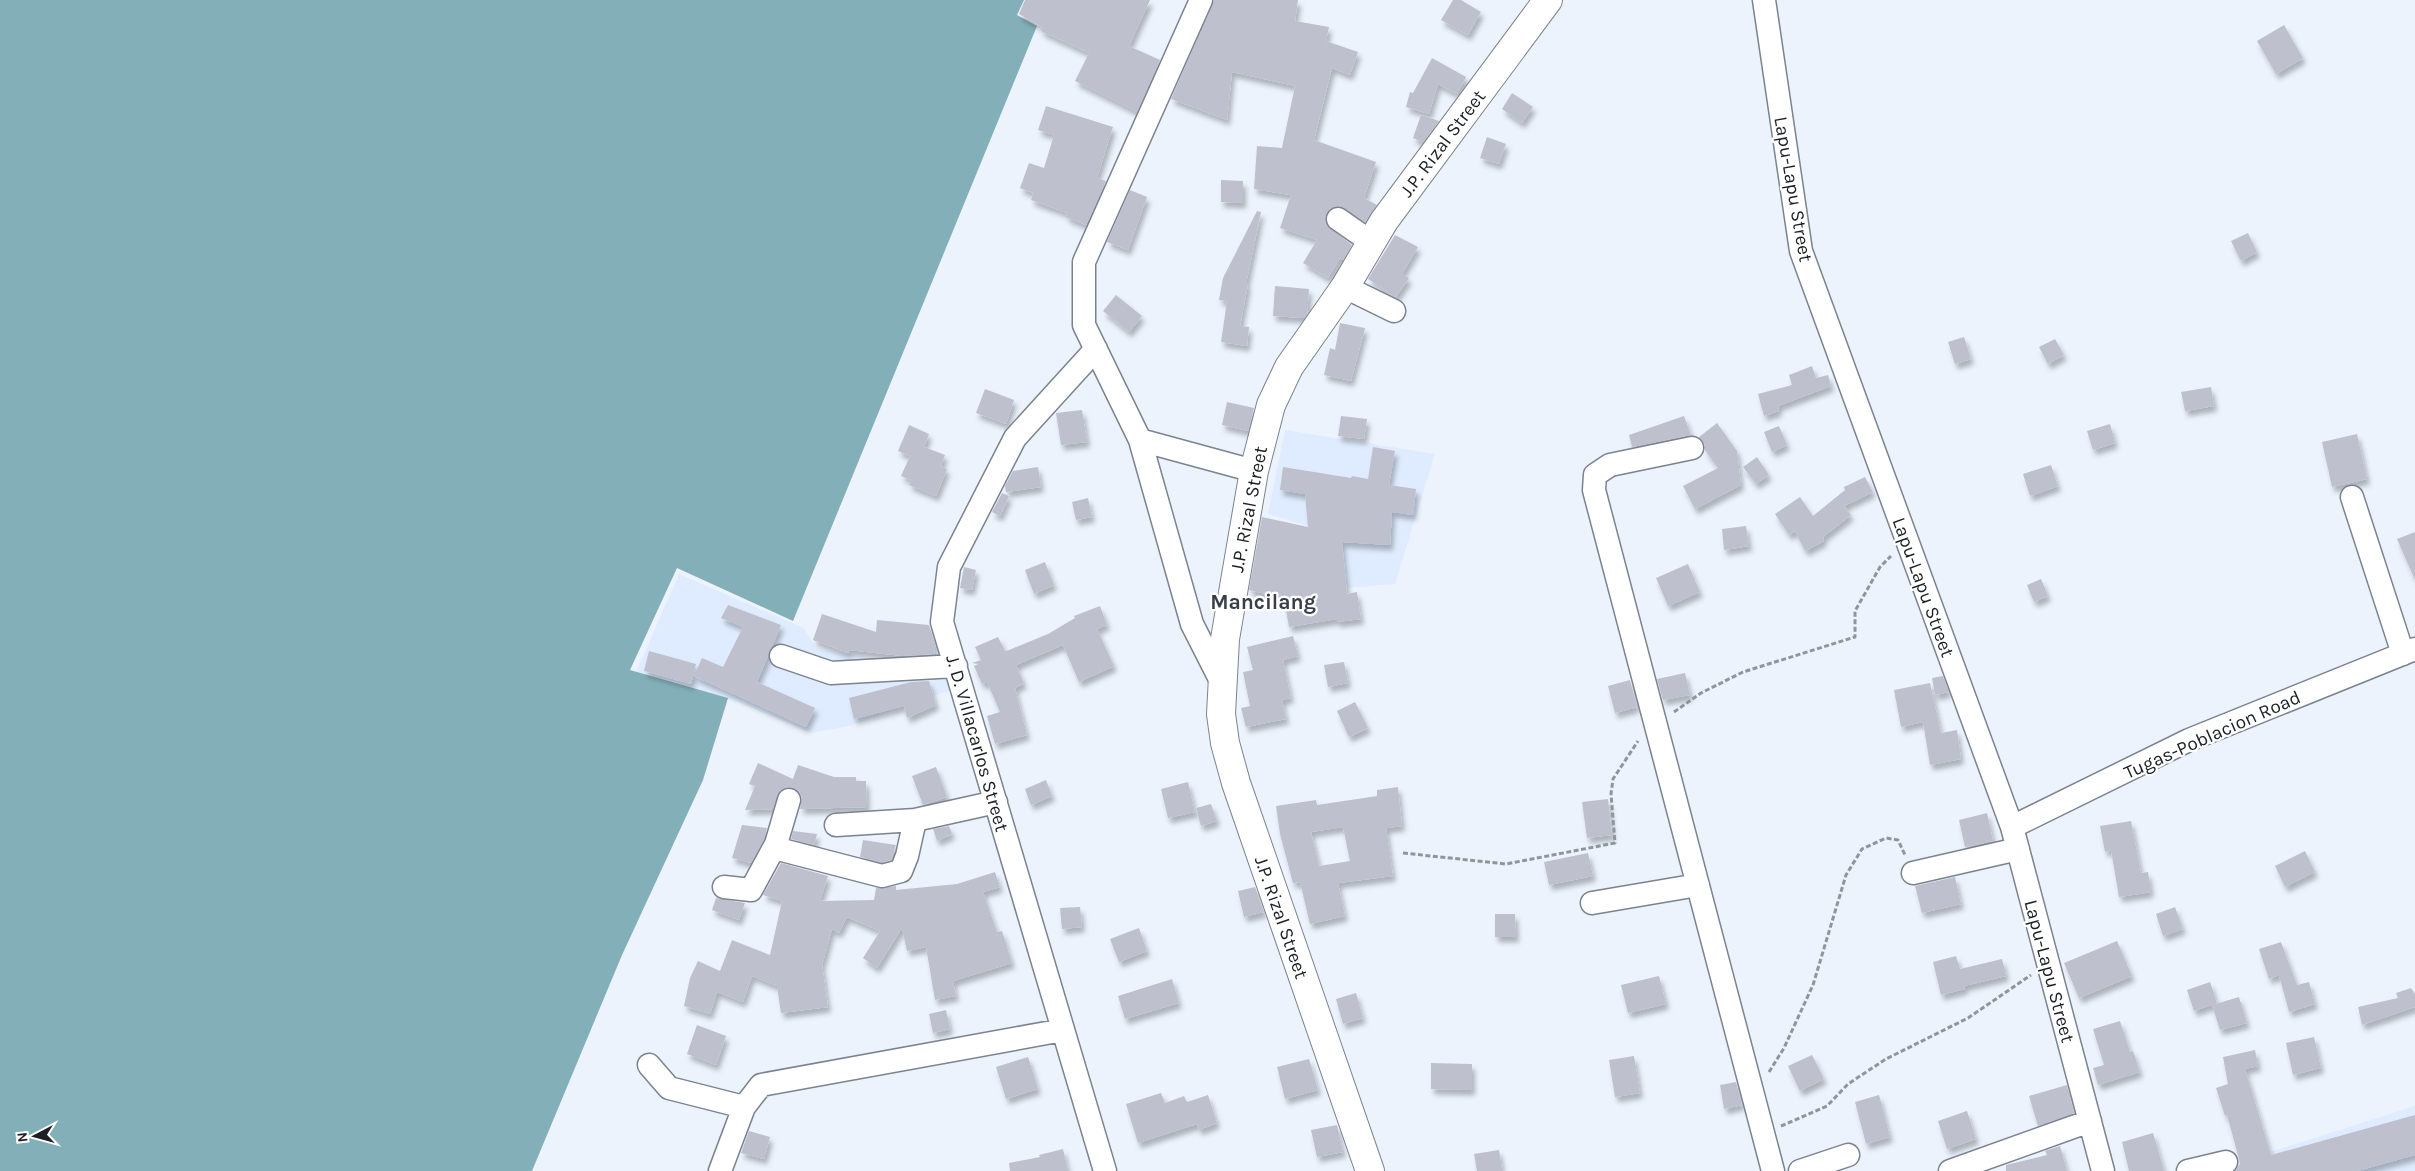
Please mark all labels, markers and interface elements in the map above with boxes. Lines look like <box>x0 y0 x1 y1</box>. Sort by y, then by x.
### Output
street label: J.P. Rizal Street <box>1395 86 1490 201</box>
street label: Lapu-Lapu Street <box>1769 115 1817 264</box>
street label: J.P. Rizal Street <box>1226 444 1272 574</box>
street label: Lapu-Lapu Street <box>1888 514 1959 660</box>
district label: Mancilang <box>1210 590 1316 614</box>
street label: J. D. Villacarlos Street <box>941 652 1013 834</box>
street label: Tugas-Poblacion Road <box>2121 686 2304 784</box>
street label: J.P. Rizal Street <box>1250 853 1312 982</box>
street label: Lapu-Lapu Street <box>2019 897 2079 1045</box>
north arrow <box>10 1111 60 1161</box>
text: N <box>14 1131 32 1143</box>

